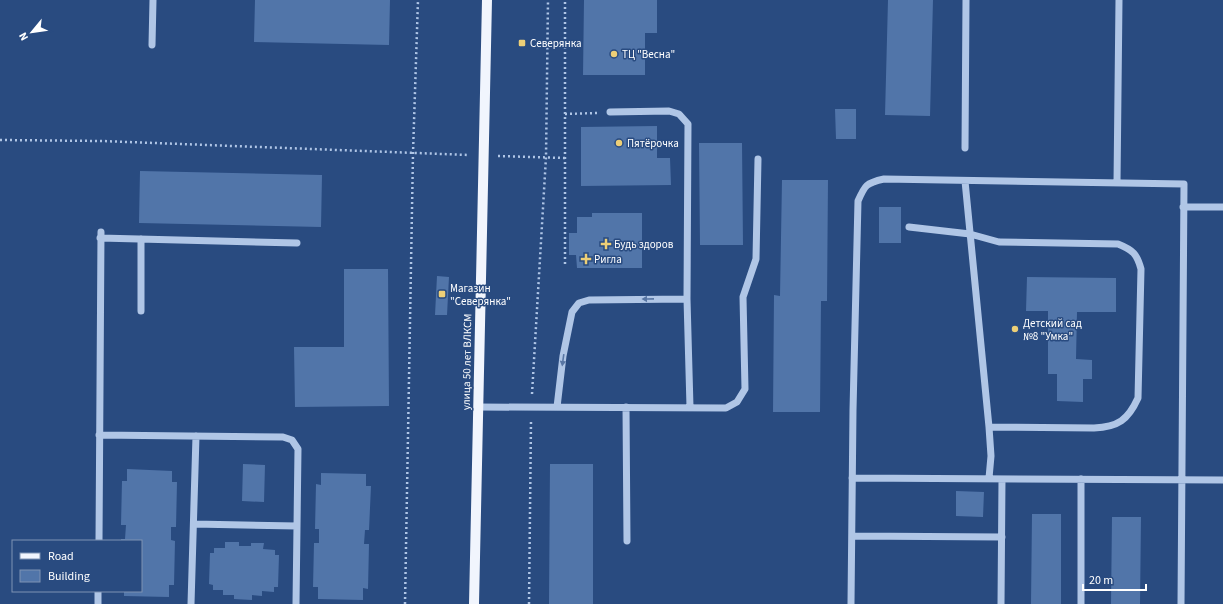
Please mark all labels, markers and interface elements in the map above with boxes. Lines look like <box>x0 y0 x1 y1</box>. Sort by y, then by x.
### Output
north arrow <box>12 12 52 52</box>
text: N <box>15 30 32 43</box>
place label: Северянка <box>530 36 582 51</box>
marker: Северянка <box>517 38 527 48</box>
place label: ТЦ "Весна" <box>622 47 675 62</box>
marker: ТЦ "Весна" <box>609 49 619 59</box>
place label: Пятёрочка <box>627 136 679 151</box>
marker: Пятёрочка <box>614 138 624 148</box>
place label: Будь здоров <box>614 237 674 252</box>
marker: Будь здоров <box>601 239 611 249</box>
place label: Ригла <box>594 252 622 267</box>
marker: Ригла <box>581 254 591 264</box>
place label: Магазин "Северянка" <box>450 281 511 309</box>
marker: Магазин "Северянка" <box>437 289 447 299</box>
one-way arrow <box>641 296 654 302</box>
street label: улица 50 лет ВЛКСМ <box>459 314 475 410</box>
place label: Детский сад №8 "Умка" <box>1023 316 1082 344</box>
marker: Детский сад №8 "Умка" <box>1010 324 1020 334</box>
one-way arrow <box>560 354 566 366</box>
legend <box>12 540 142 592</box>
text: Road <box>48 548 74 565</box>
scale bar <box>1083 566 1146 592</box>
text: Building <box>48 568 90 585</box>
text: 20 m <box>1089 572 1113 589</box>

